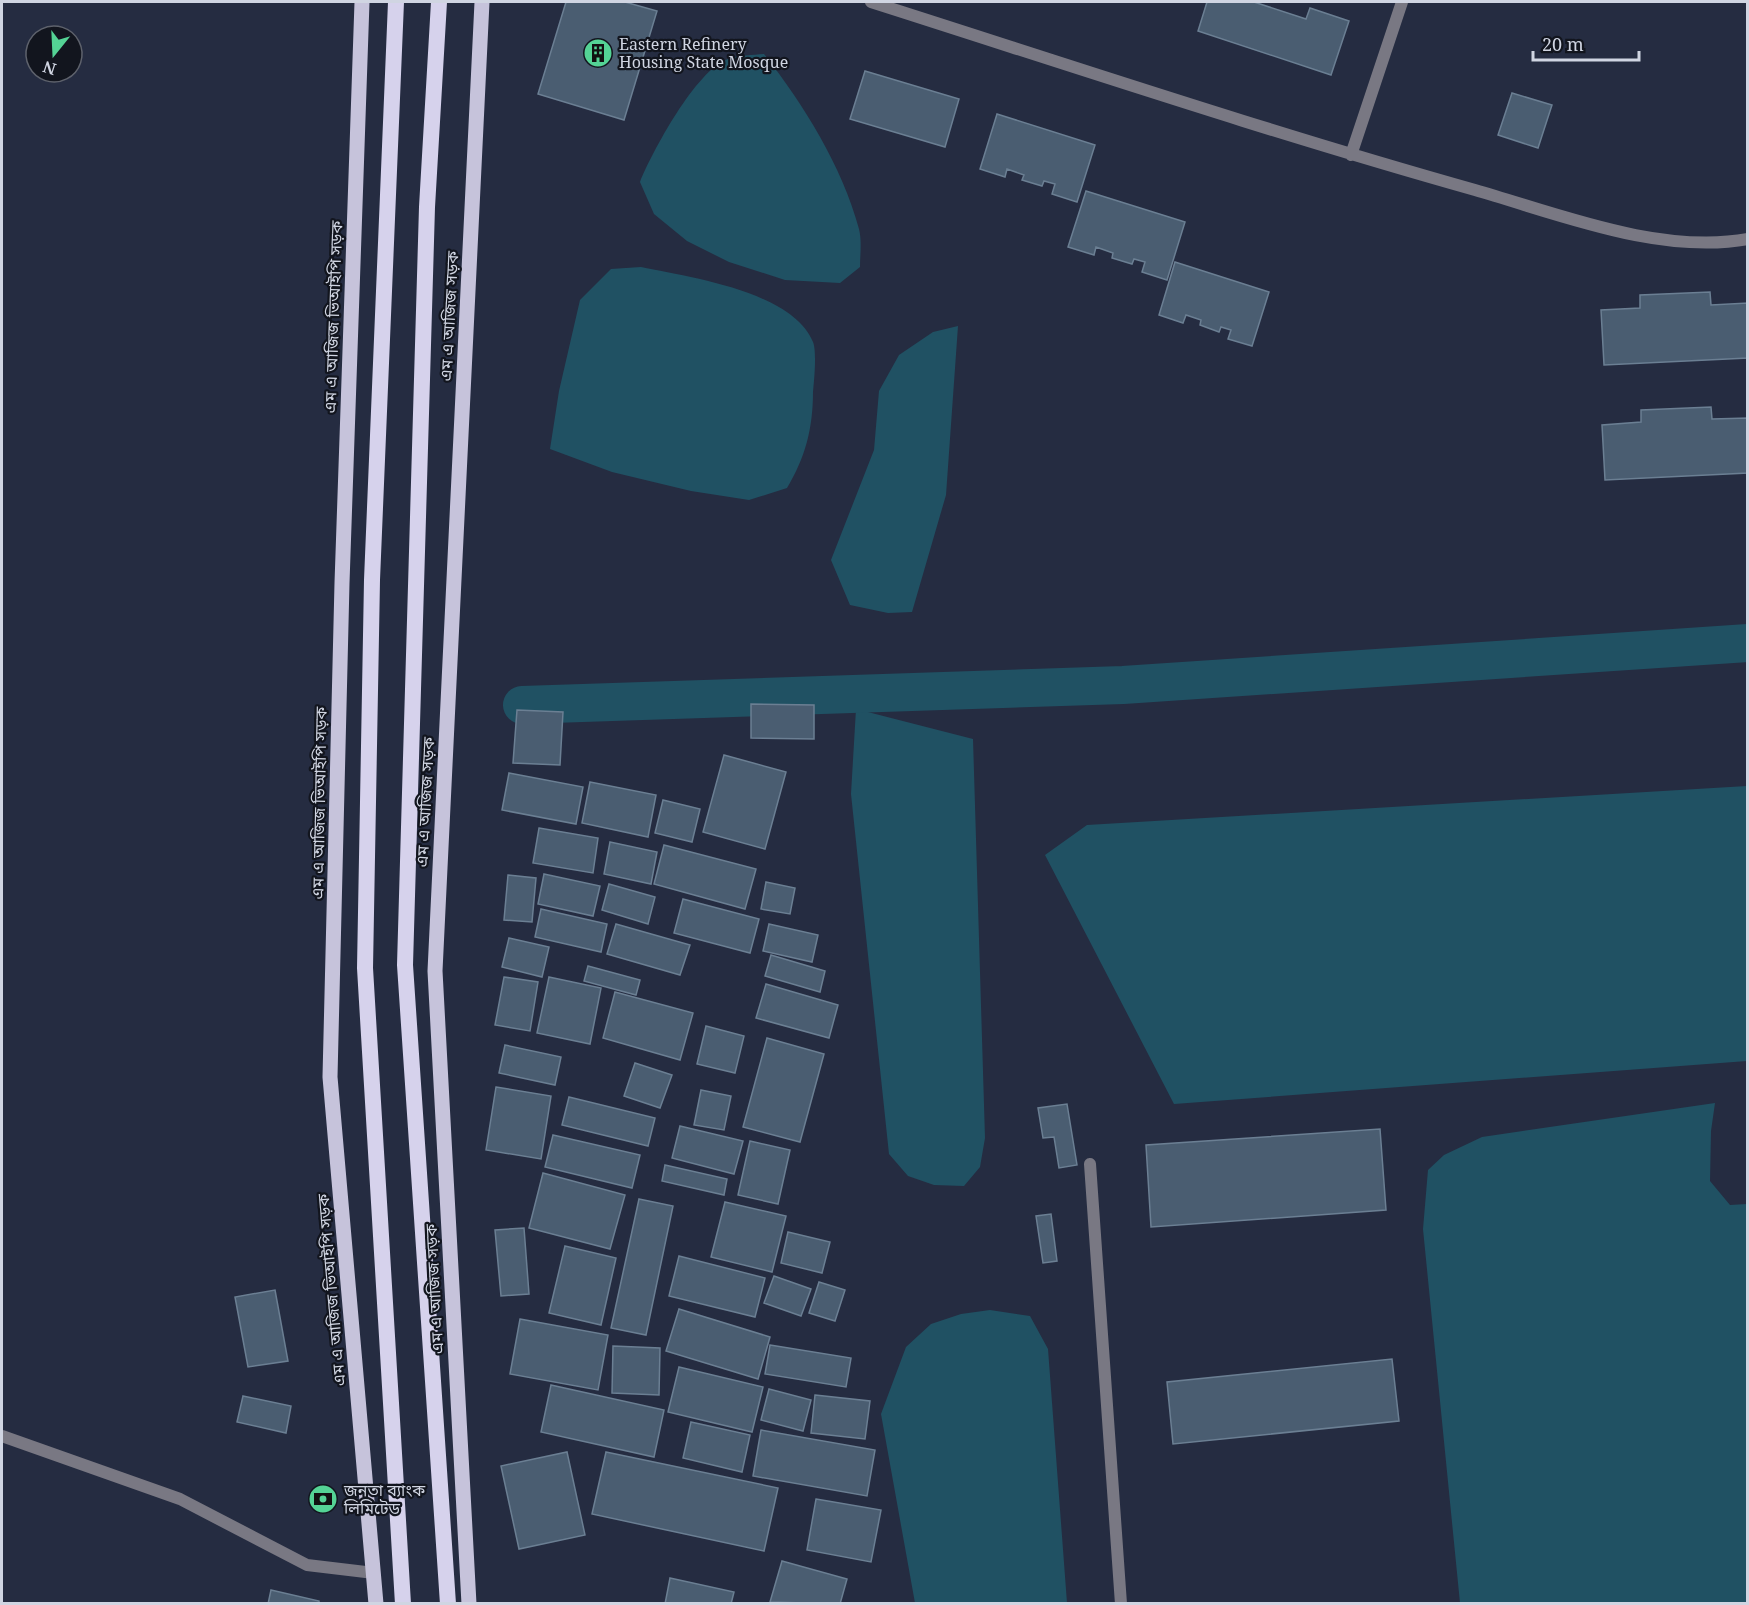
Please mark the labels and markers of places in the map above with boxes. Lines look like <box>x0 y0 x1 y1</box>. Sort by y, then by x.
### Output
place label: Eastern Refinery Housing State Mosque <box>619 33 788 73</box>
building icon: Eastern Refinery Housing State Mosque <box>582 37 614 69</box>
place label: জনতা ব্যাংক লিমিটেড <box>343 1479 426 1519</box>
bank icon: জনতা ব্যাংক লিমিটেড <box>307 1483 339 1515</box>

